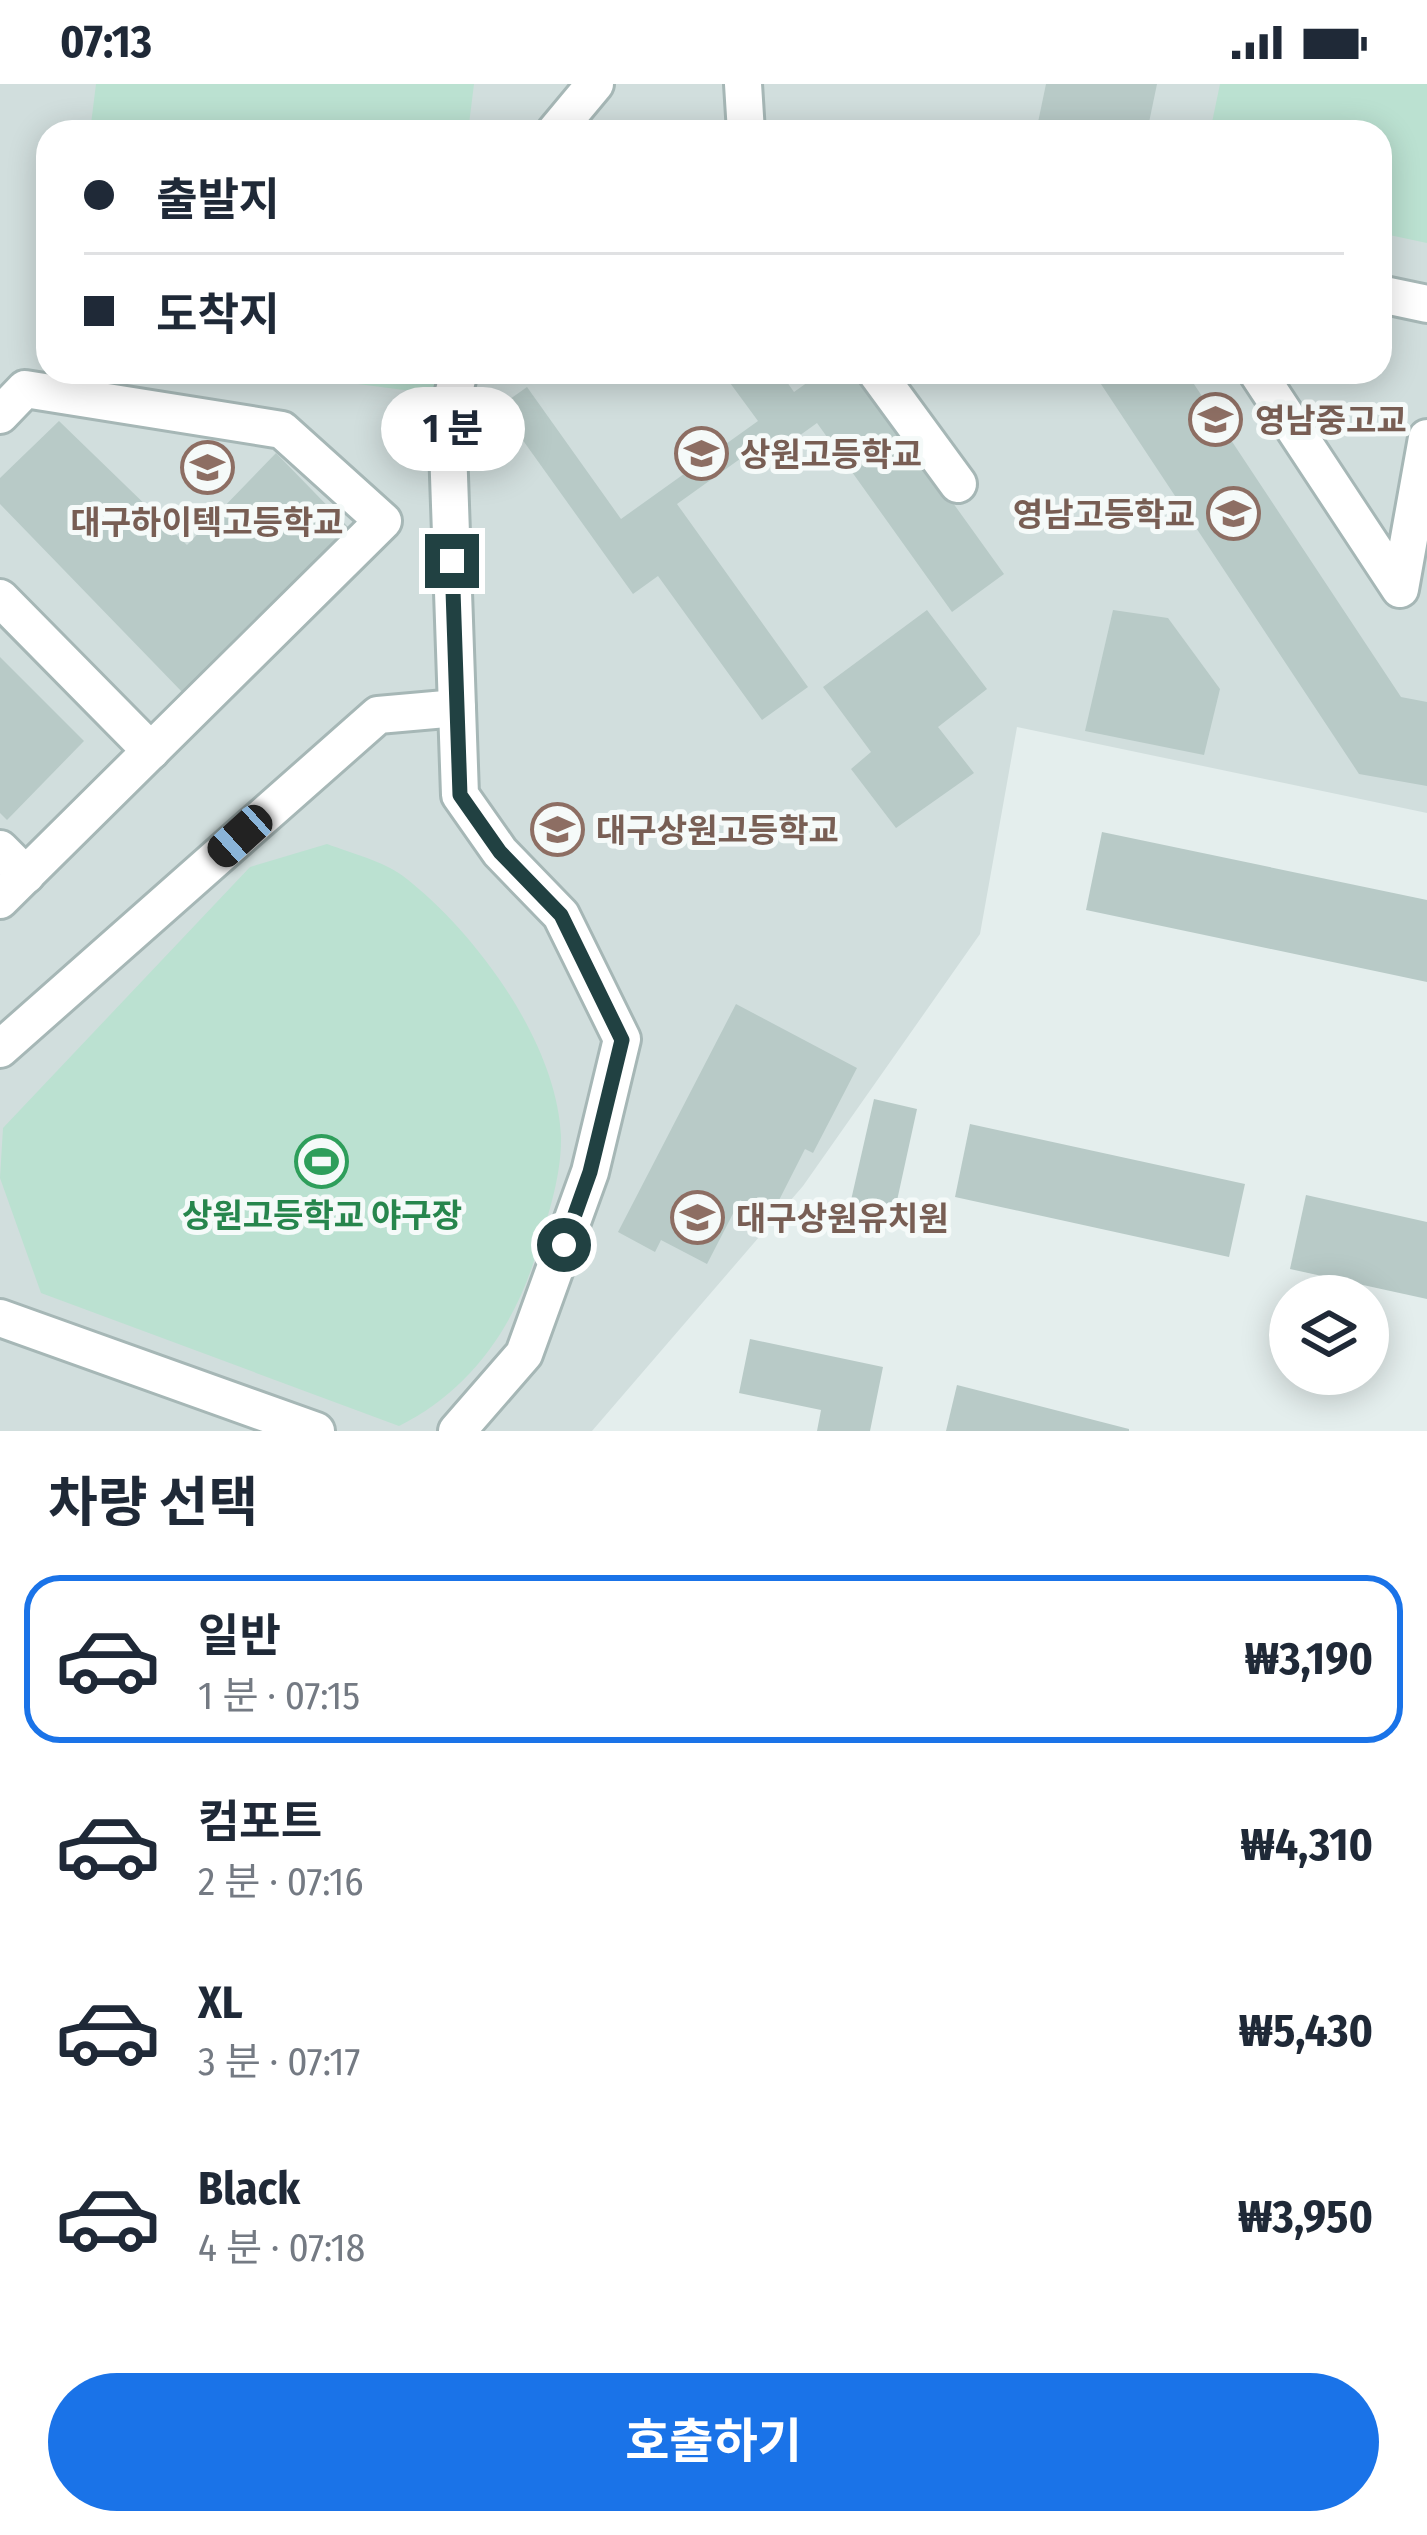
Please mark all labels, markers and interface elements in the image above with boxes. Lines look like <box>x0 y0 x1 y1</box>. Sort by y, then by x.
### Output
text: 07:13 <box>60 15 152 69</box>
text: 출발지 <box>156 173 280 227</box>
text: 도착지 <box>156 288 280 342</box>
callout: 1 분 <box>380 387 524 471</box>
school or university icon: 영남중고교 <box>1188 392 1244 448</box>
place label: 영남중고교 <box>1255 401 1407 441</box>
text: 1 분 <box>423 406 483 452</box>
school or university icon: 상원고등학교 <box>673 426 729 482</box>
place label: 상원고등학교 <box>740 435 922 475</box>
school or university icon: 대구하이텍고등학교 <box>179 440 235 496</box>
school or university icon: 영남고등학교 <box>1206 486 1262 542</box>
place label: 영남고등학교 <box>1013 495 1195 535</box>
place label: 대구하이텍고등학교 <box>70 503 344 543</box>
route end <box>425 534 479 588</box>
car <box>201 799 279 873</box>
school or university icon: 대구상원고등학교 <box>529 802 585 858</box>
place label: 대구상원고등학교 <box>596 811 839 851</box>
sports icon: 상원고등학교 야구장 <box>294 1133 350 1189</box>
school or university icon: 대구상원유치원 <box>669 1190 725 1246</box>
place label: 상원고등학교 야구장 <box>182 1196 462 1236</box>
place label: 대구상원유치원 <box>736 1199 949 1239</box>
route start <box>537 1218 591 1272</box>
map controls <box>1269 1275 1389 1395</box>
button: layers <box>1269 1275 1389 1395</box>
text: 차량 선택 <box>48 1471 258 1535</box>
icon: car <box>54 1605 162 1713</box>
text: 일반 <box>198 1609 281 1663</box>
text: ₩3,190 <box>1244 1632 1373 1686</box>
text: 1 분 · 07:15 <box>198 1673 360 1719</box>
icon: car <box>54 1791 162 1899</box>
text: 컴포트 <box>198 1795 322 1849</box>
text: ₩4,310 <box>1240 1818 1373 1872</box>
text: 2 분 · 07:16 <box>198 1859 363 1905</box>
text: XL <box>198 1976 243 2030</box>
icon: car <box>54 1977 162 2085</box>
text: ₩5,430 <box>1238 2004 1373 2058</box>
text: 3 분 · 07:17 <box>198 2039 360 2085</box>
text: Black <box>198 2162 300 2216</box>
icon: car <box>54 2163 162 2271</box>
text: ₩3,950 <box>1238 2190 1373 2244</box>
text: 4 분 · 07:18 <box>198 2225 365 2271</box>
button: 호출하기 <box>48 2373 1379 2511</box>

